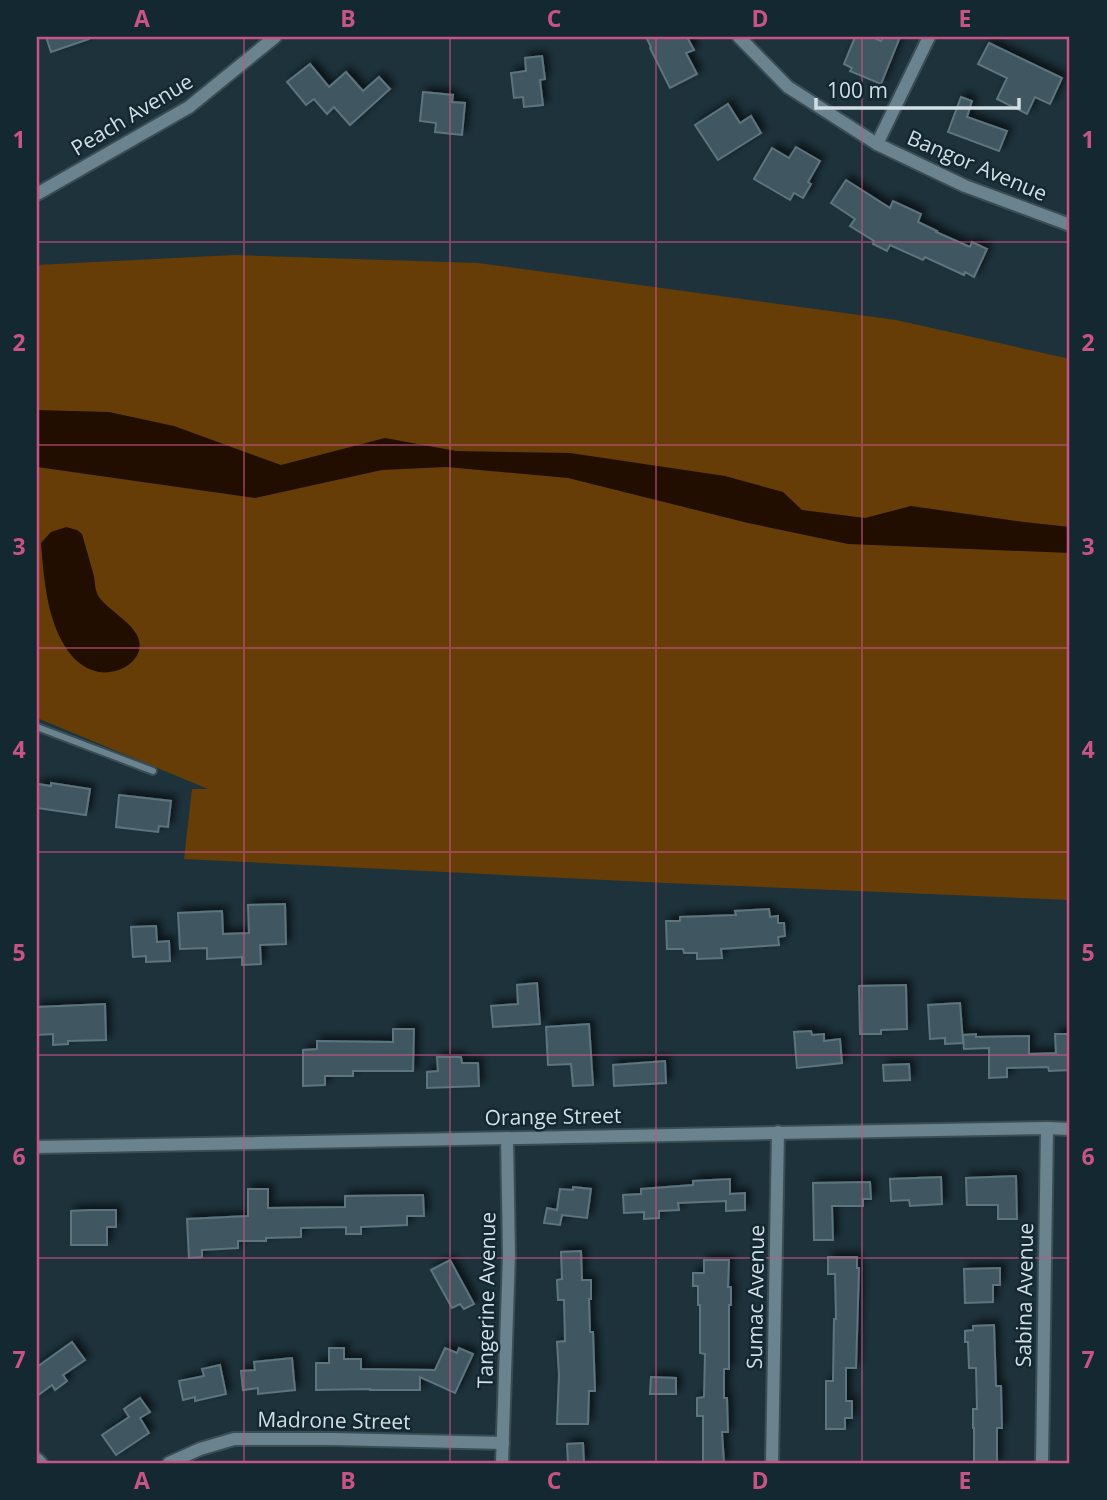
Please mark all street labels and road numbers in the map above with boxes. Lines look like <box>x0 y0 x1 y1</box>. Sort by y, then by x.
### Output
street label: Peach Avenue <box>65 67 198 162</box>
street label: Bangor Avenue <box>903 123 1052 207</box>
street label: Orange Street <box>484 1101 622 1131</box>
street label: Tangerine Avenue <box>470 1212 502 1388</box>
street label: Sabina Avenue <box>1009 1223 1039 1367</box>
street label: Sumac Avenue <box>740 1225 770 1369</box>
street label: Madrone Street <box>257 1405 411 1435</box>

